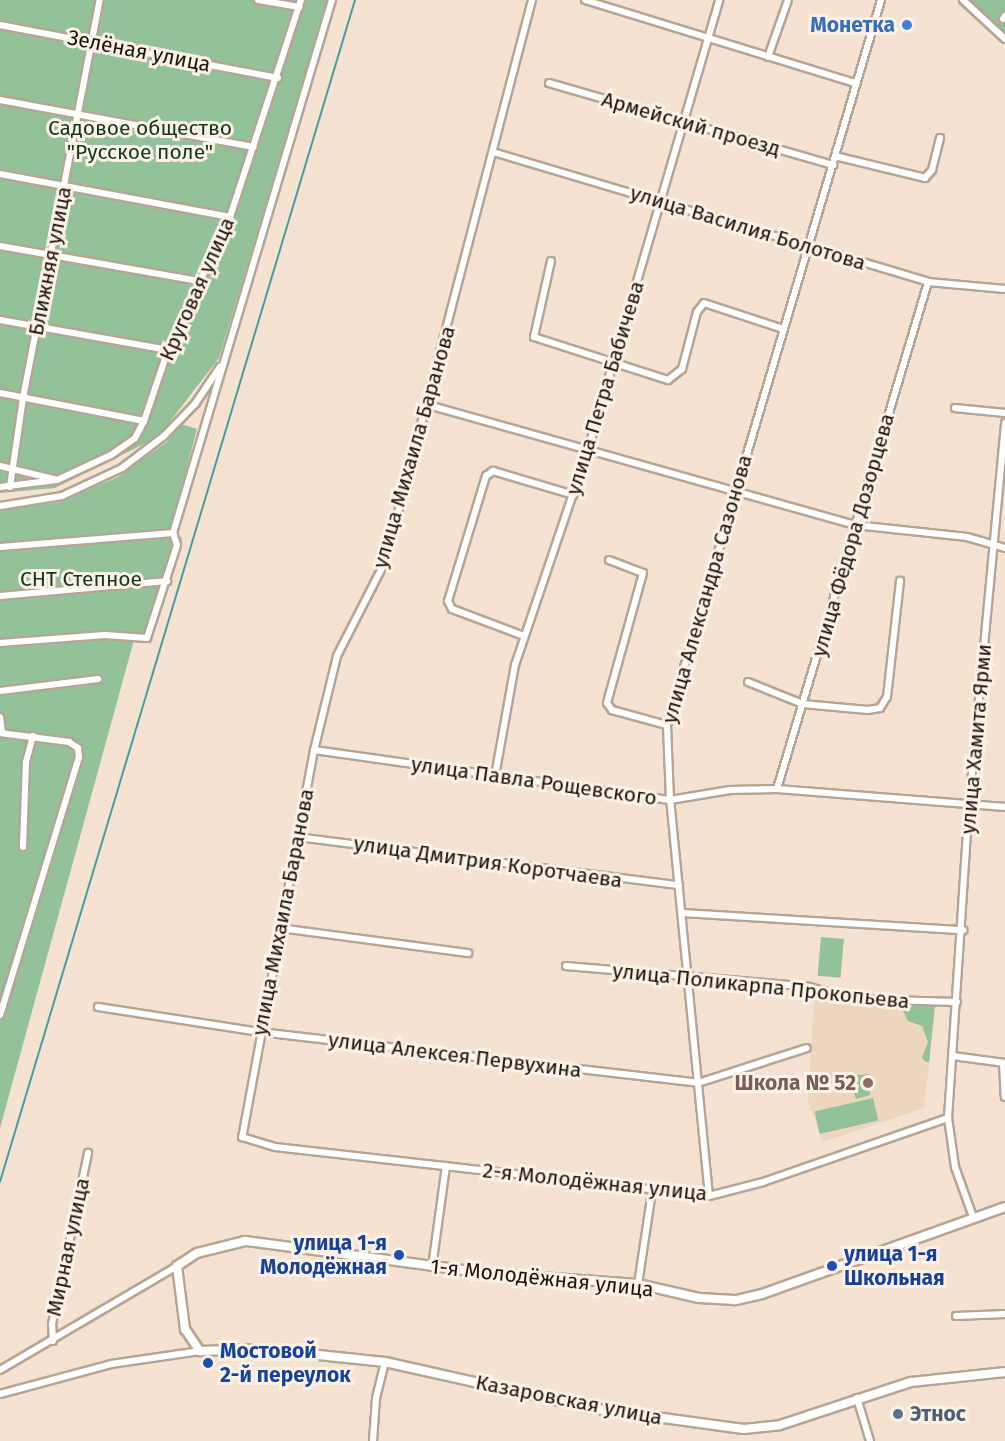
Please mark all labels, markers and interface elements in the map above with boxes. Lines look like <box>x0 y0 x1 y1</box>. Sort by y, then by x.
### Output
place label: Монетка <box>810 12 895 38</box>
marker: Монетка <box>900 18 914 32</box>
street label: Зелёная улица <box>65 25 213 77</box>
street label: Армейский проезд <box>599 86 783 162</box>
park label: Садовое общество "Русское поле" <box>48 115 232 165</box>
street label: улица Василия Болотова <box>627 180 869 276</box>
street label: Ближняя улица <box>23 184 77 338</box>
street label: Круговая улица <box>154 213 240 365</box>
street label: улица Петра Бабичева <box>560 278 650 498</box>
street label: улица Михаила Баранова <box>367 323 461 571</box>
street label: улица Фёдора Дозорцева <box>806 410 900 660</box>
street label: улица Александра Сазонова <box>657 452 757 726</box>
park label: СНТ Степное <box>20 566 142 592</box>
street label: улица Хамита Ярми <box>955 643 997 835</box>
street label: улица Павла Рощевского <box>410 751 658 811</box>
street label: улица Михаила Баранова <box>247 786 319 1038</box>
street label: улица Дмитрия Коротчаева <box>352 831 624 893</box>
street label: улица Поликарпа Прокопьева <box>611 958 911 1014</box>
street label: улица Алексея Первухина <box>327 1027 583 1083</box>
place label: Школа № 52 <box>735 1070 856 1096</box>
marker: Школа № 52 <box>861 1076 875 1090</box>
street label: 2-я Молодёжная улица <box>481 1158 709 1206</box>
street label: Мирная улица <box>41 1175 95 1319</box>
place label: улица 1-я Молодёжная <box>260 1230 387 1280</box>
place label: улица 1-я Школьная <box>844 1241 945 1291</box>
marker: улица 1-я Молодёжная <box>392 1248 406 1262</box>
street label: 1-я Молодёжная улица <box>429 1254 655 1302</box>
marker: улица 1-я Школьная <box>825 1259 839 1273</box>
place label: Мостовой 2-й переулок <box>220 1338 351 1388</box>
marker: Мостовой 2-й переулок <box>201 1356 215 1370</box>
street label: Казаровская улица <box>474 1370 664 1430</box>
place label: Этнос <box>910 1401 966 1427</box>
marker: Этнос <box>891 1407 905 1421</box>

